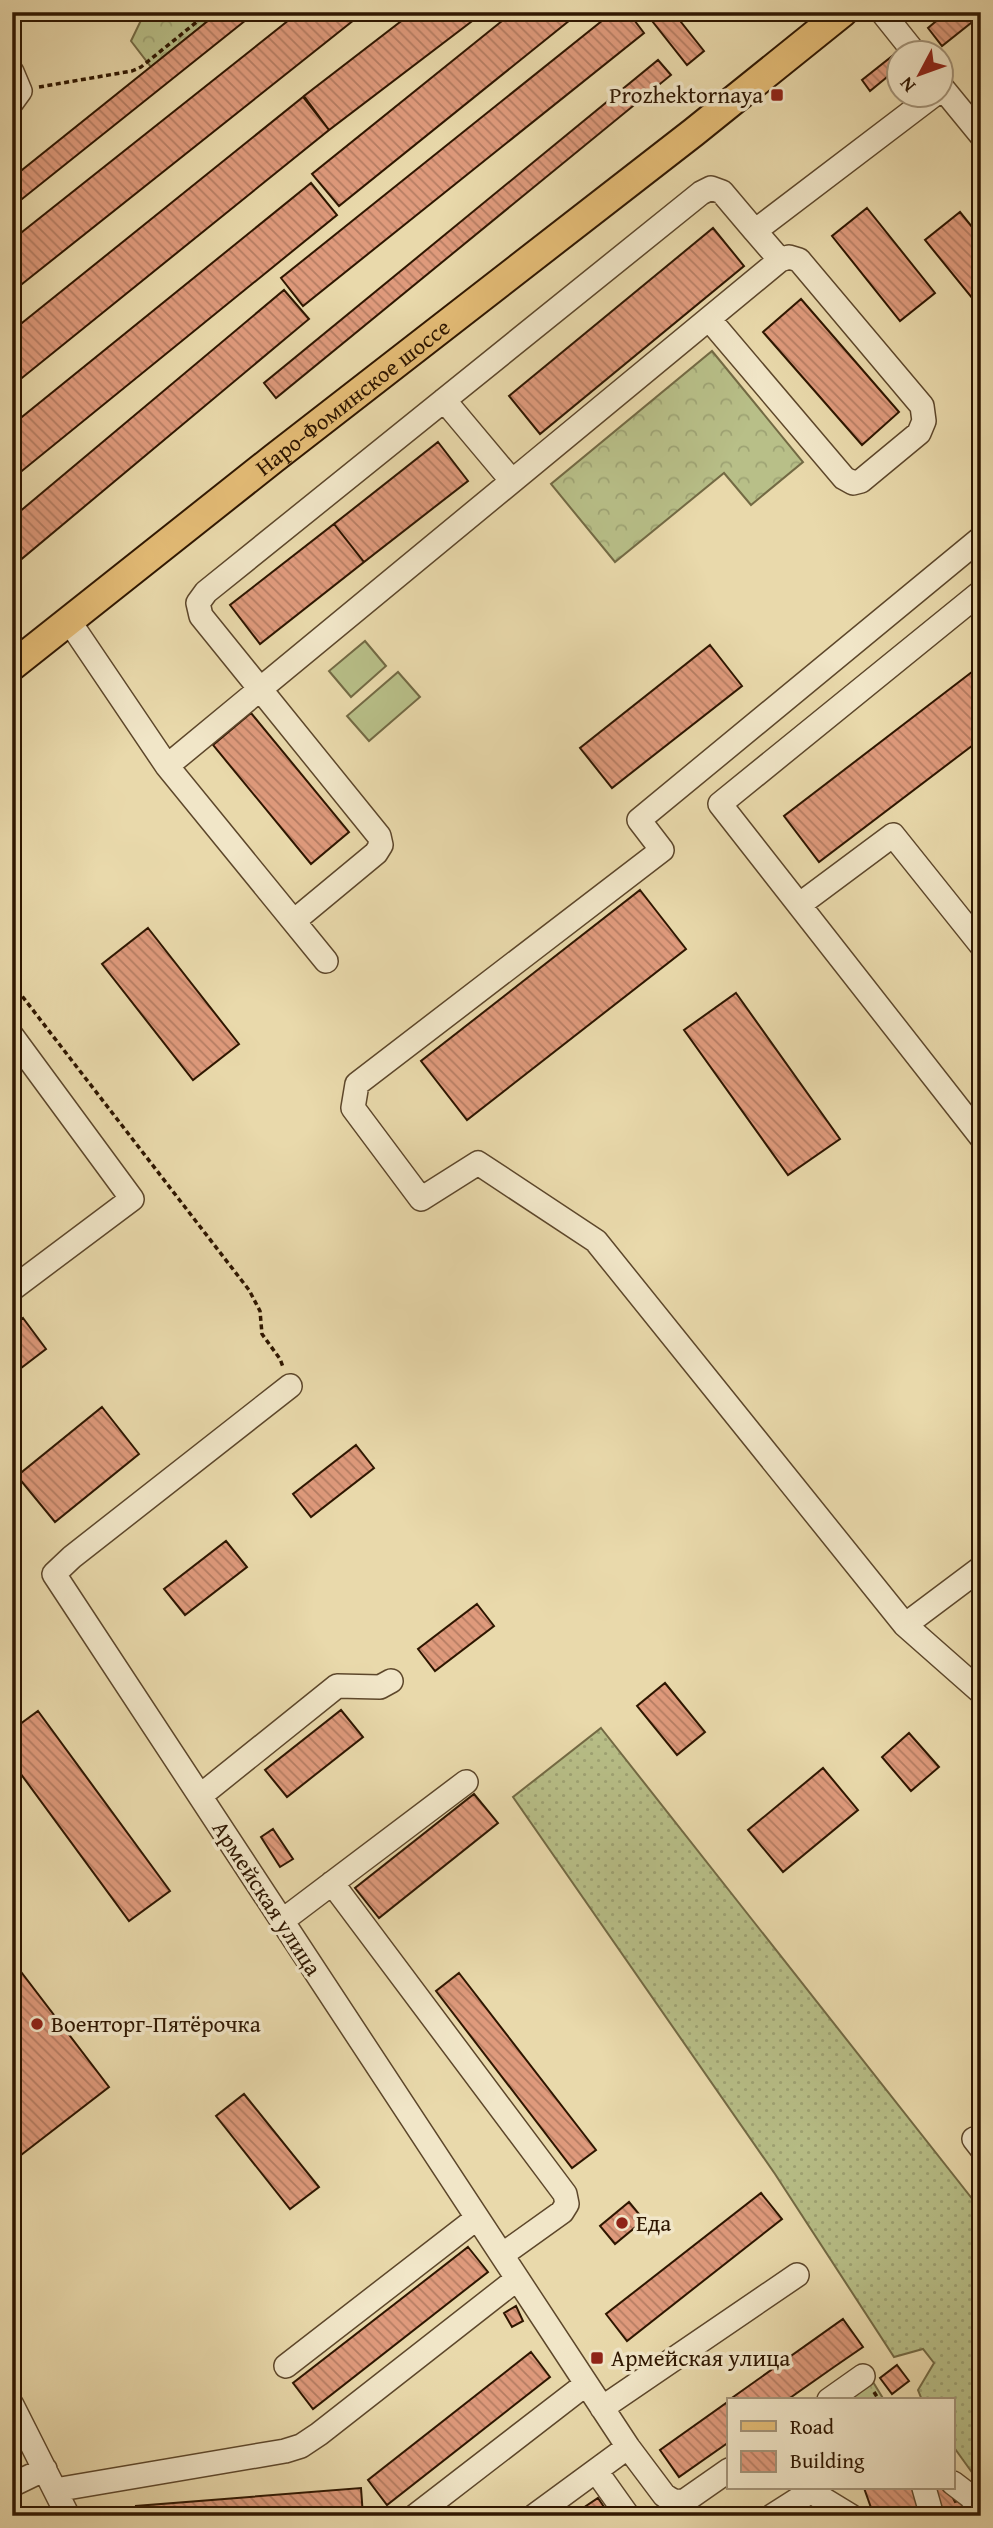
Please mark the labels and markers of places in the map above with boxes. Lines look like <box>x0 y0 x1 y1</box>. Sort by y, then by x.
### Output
place label: Prozhektornaya <box>609 78 763 111</box>
marker: Prozhektornaya <box>769 87 785 103</box>
place label: Военторг-Пятёрочка <box>51 2007 261 2040</box>
marker: Военторг-Пятёрочка <box>29 2016 45 2032</box>
place label: Еда <box>636 2206 671 2239</box>
marker: Еда <box>614 2215 630 2231</box>
place label: Армейская улица <box>611 2341 790 2374</box>
marker: Армейская улица <box>589 2350 605 2366</box>

